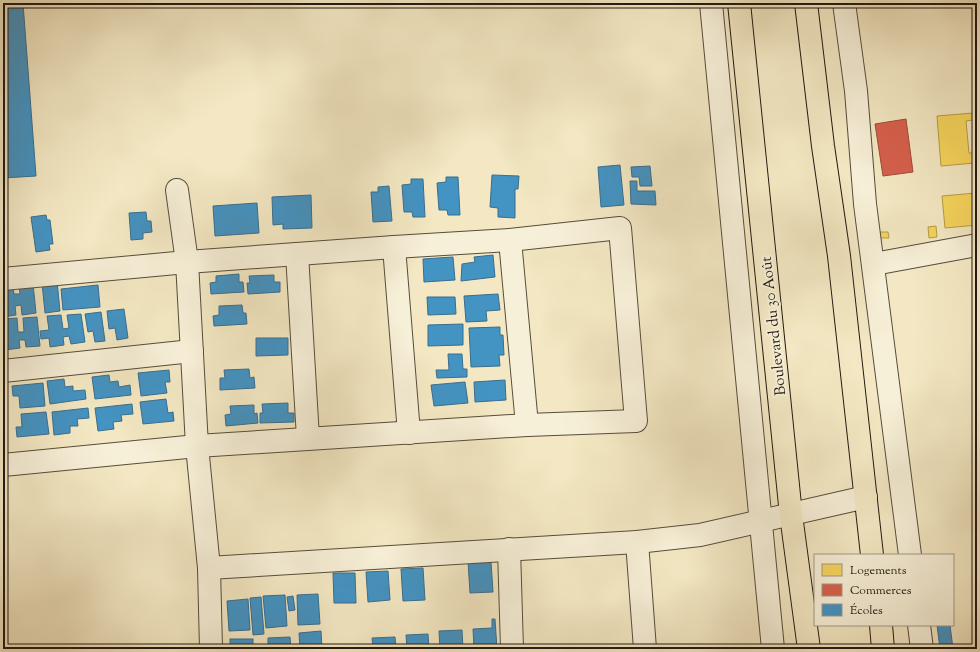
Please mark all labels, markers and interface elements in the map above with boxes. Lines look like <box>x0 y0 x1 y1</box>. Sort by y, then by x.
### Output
street label: Boulevard du 30 Août <box>757 255 792 396</box>
legend <box>814 554 954 626</box>
text: Logements <box>850 562 907 580</box>
text: Commerces <box>850 582 912 600</box>
text: Écoles <box>850 602 883 620</box>

